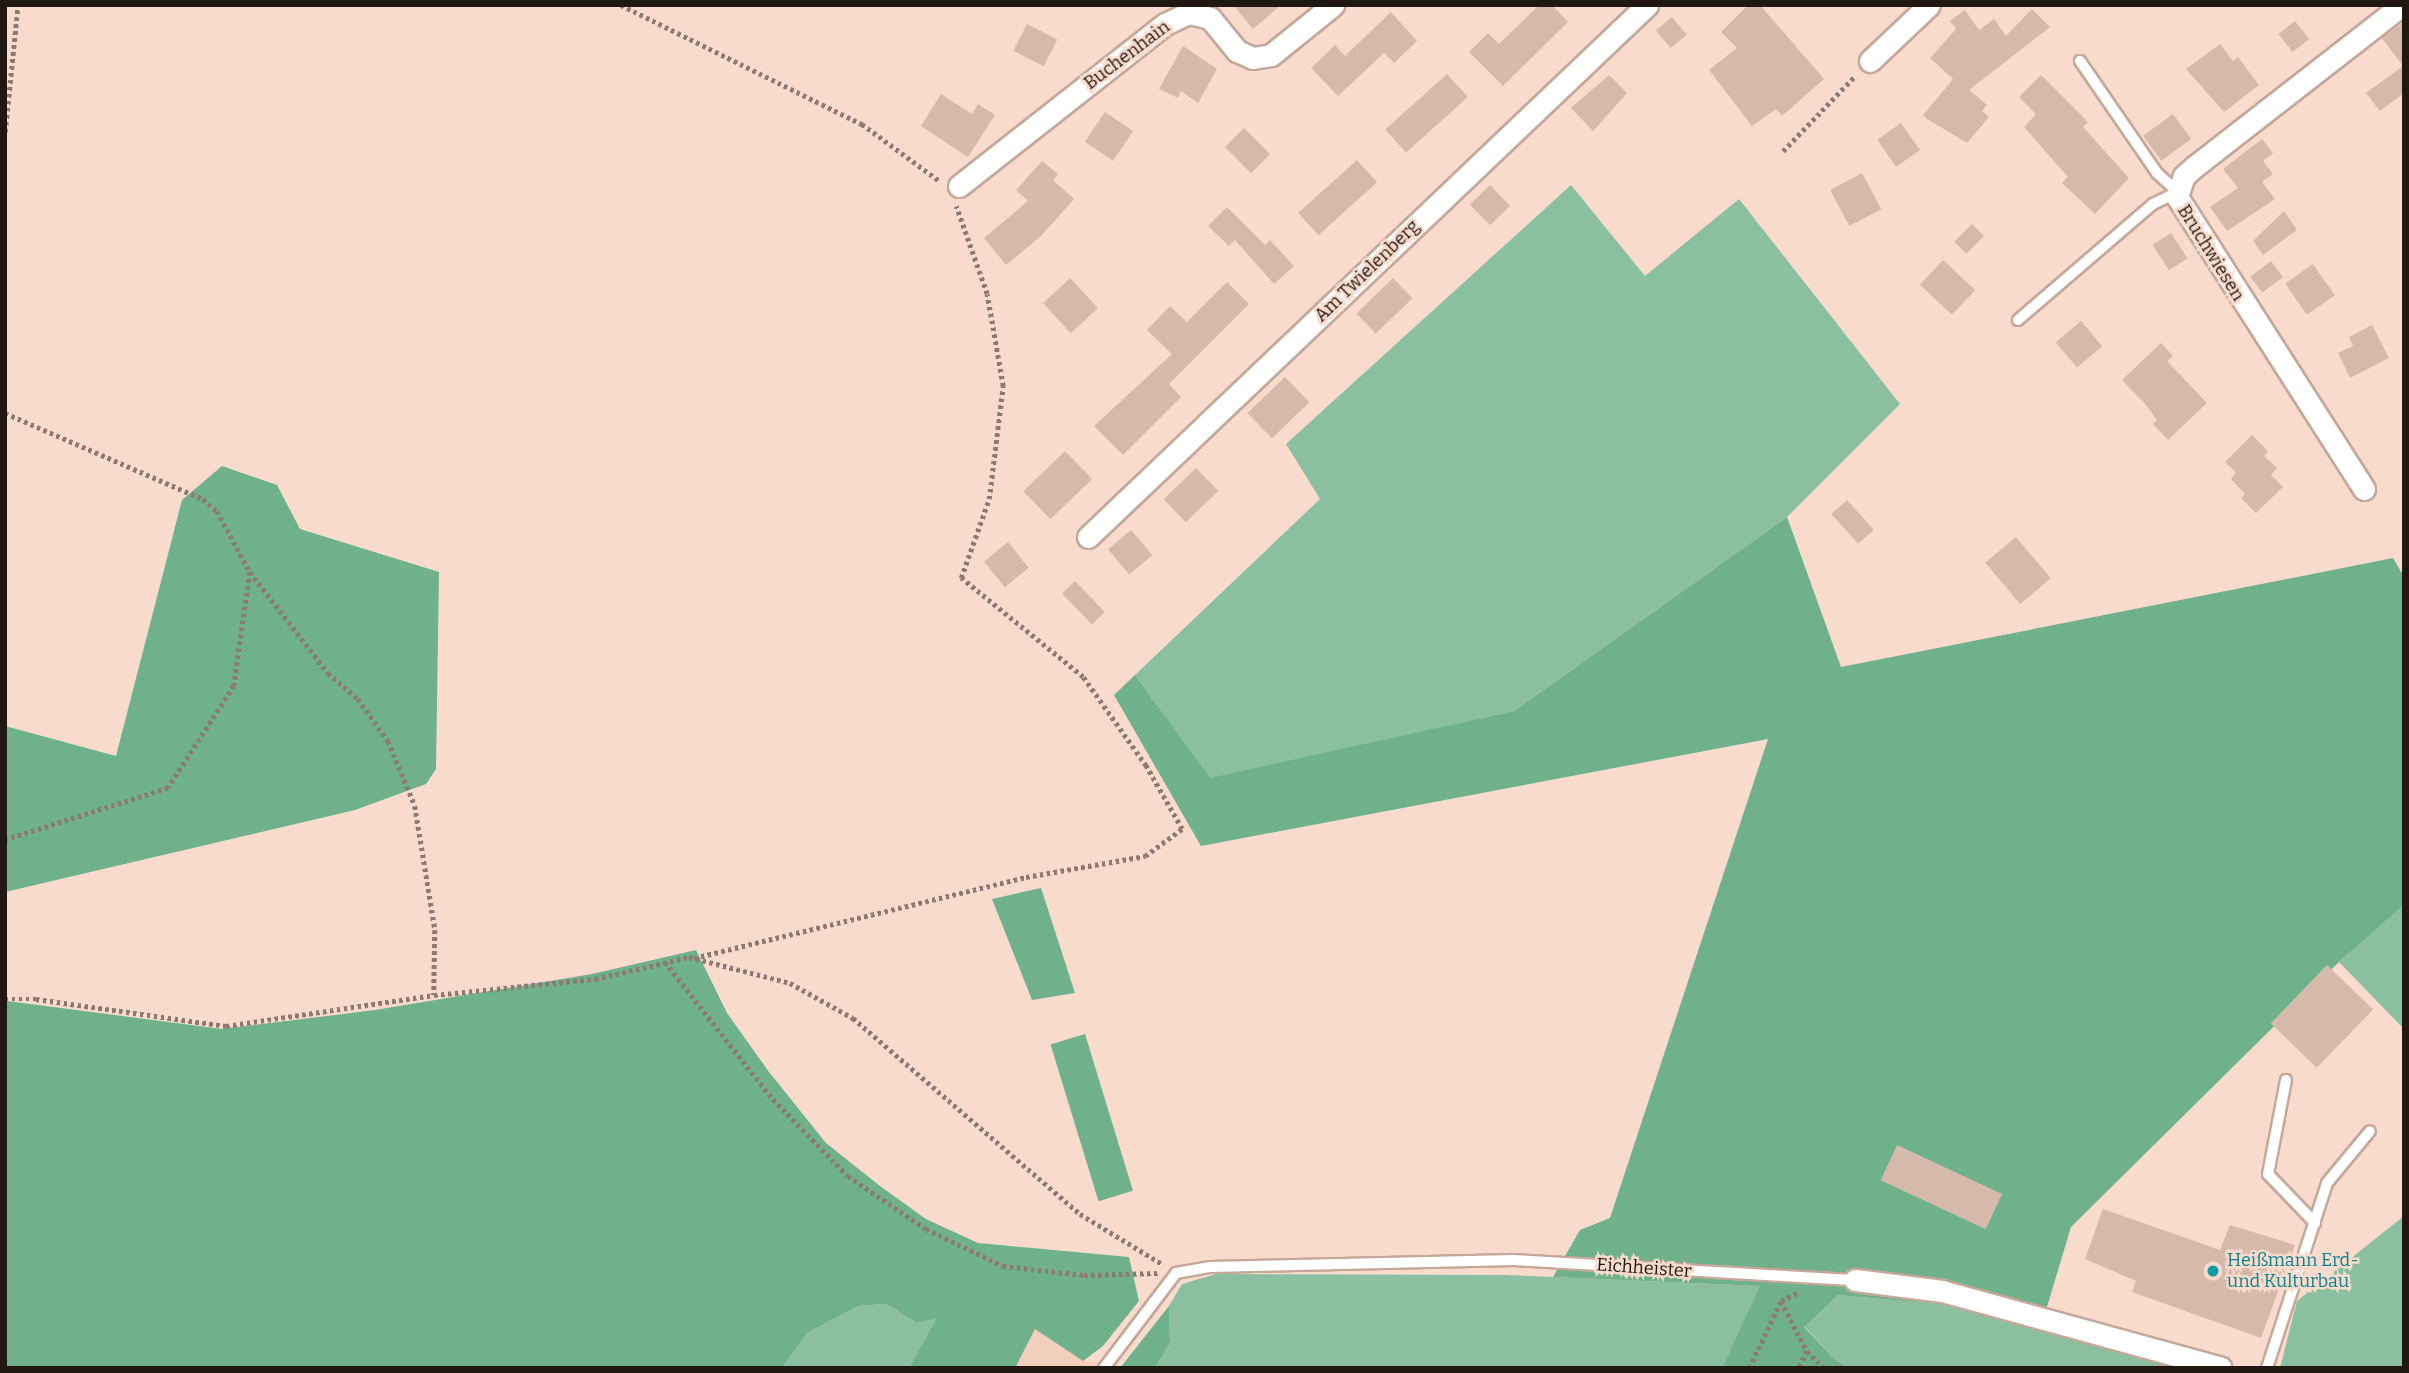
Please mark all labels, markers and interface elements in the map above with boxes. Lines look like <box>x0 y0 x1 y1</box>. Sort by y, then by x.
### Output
street label: Buchenhain <box>1080 16 1174 94</box>
street label: Bruchwiesen <box>2173 201 2249 305</box>
street label: Am Twielenberg <box>1310 216 1424 326</box>
place label: Heißmann Erd- und Kulturbau <box>2227 1250 2358 1292</box>
street label: Eichheister <box>1596 1254 1692 1282</box>
marker: Heißmann Erd- und Kulturbau <box>2205 1263 2221 1279</box>

